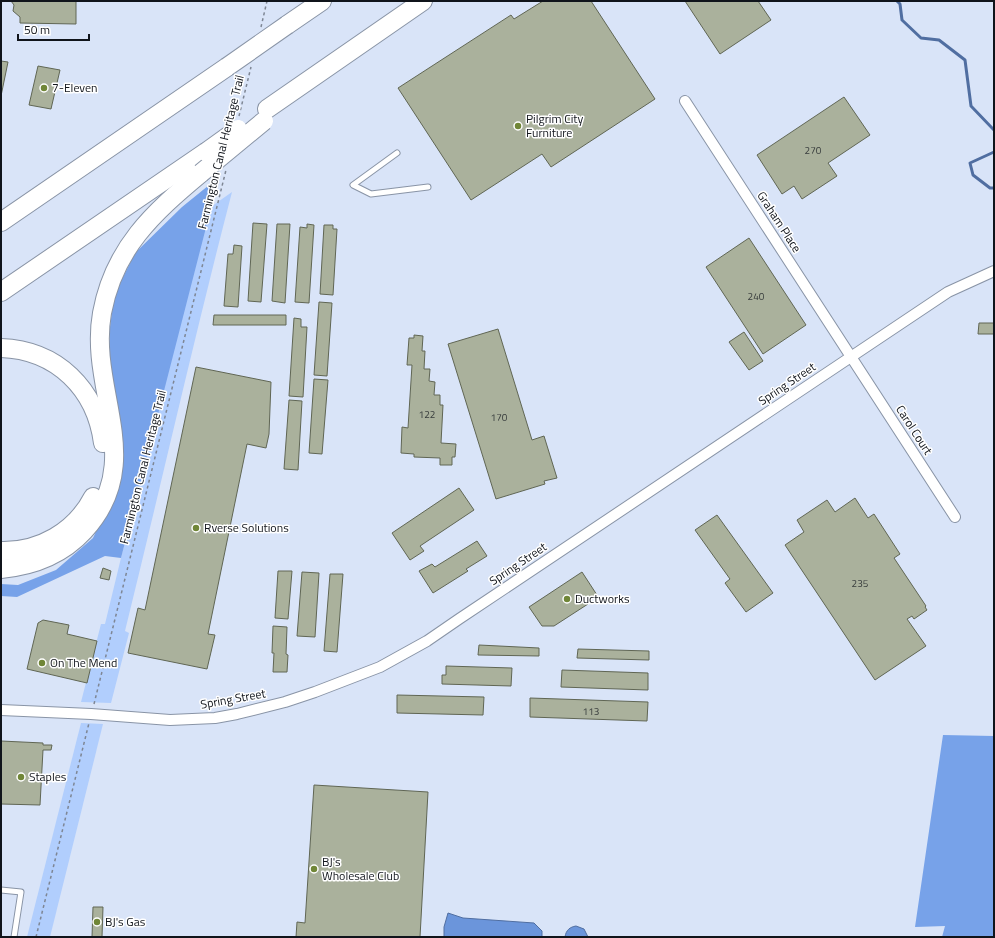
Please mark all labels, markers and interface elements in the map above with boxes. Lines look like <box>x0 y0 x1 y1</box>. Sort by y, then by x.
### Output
scale bar <box>18 16 89 42</box>
text: 50 m <box>24 20 50 39</box>
street label: Farmington Canal Heritage Trail <box>192 73 249 231</box>
place label: 7-Eleven <box>52 78 98 97</box>
marker: 7-Eleven <box>39 83 49 93</box>
place label: Pilgrim City Furniture <box>526 109 584 142</box>
marker: Pilgrim City Furniture <box>513 121 523 131</box>
house number: 270 <box>805 143 822 158</box>
street label: Graham Place <box>752 187 806 256</box>
house number: 240 <box>748 289 765 304</box>
street label: Spring Street <box>754 357 820 410</box>
street label: Farmington Canal Heritage Trail <box>114 388 171 546</box>
street label: Carol Court <box>891 401 938 459</box>
house number: 122 <box>419 407 435 422</box>
house number: 170 <box>491 410 508 425</box>
place label: Rverse Solutions <box>204 518 289 537</box>
marker: Rverse Solutions <box>191 523 201 533</box>
street label: Spring Street <box>485 537 551 590</box>
house number: 235 <box>852 576 869 591</box>
place label: Ductworks <box>575 589 630 608</box>
marker: Ductworks <box>562 594 572 604</box>
place label: On The Mend <box>50 653 117 672</box>
marker: On The Mend <box>37 658 47 668</box>
street label: Spring Street <box>199 683 268 714</box>
house number: 113 <box>583 704 599 719</box>
place label: Staples <box>29 767 67 786</box>
marker: Staples <box>16 772 26 782</box>
place label: BJ's Wholesale Club <box>322 852 399 885</box>
marker: BJ's Wholesale Club <box>309 864 319 874</box>
place label: BJ's Gas <box>105 912 146 931</box>
marker: BJ's Gas <box>92 917 102 927</box>

